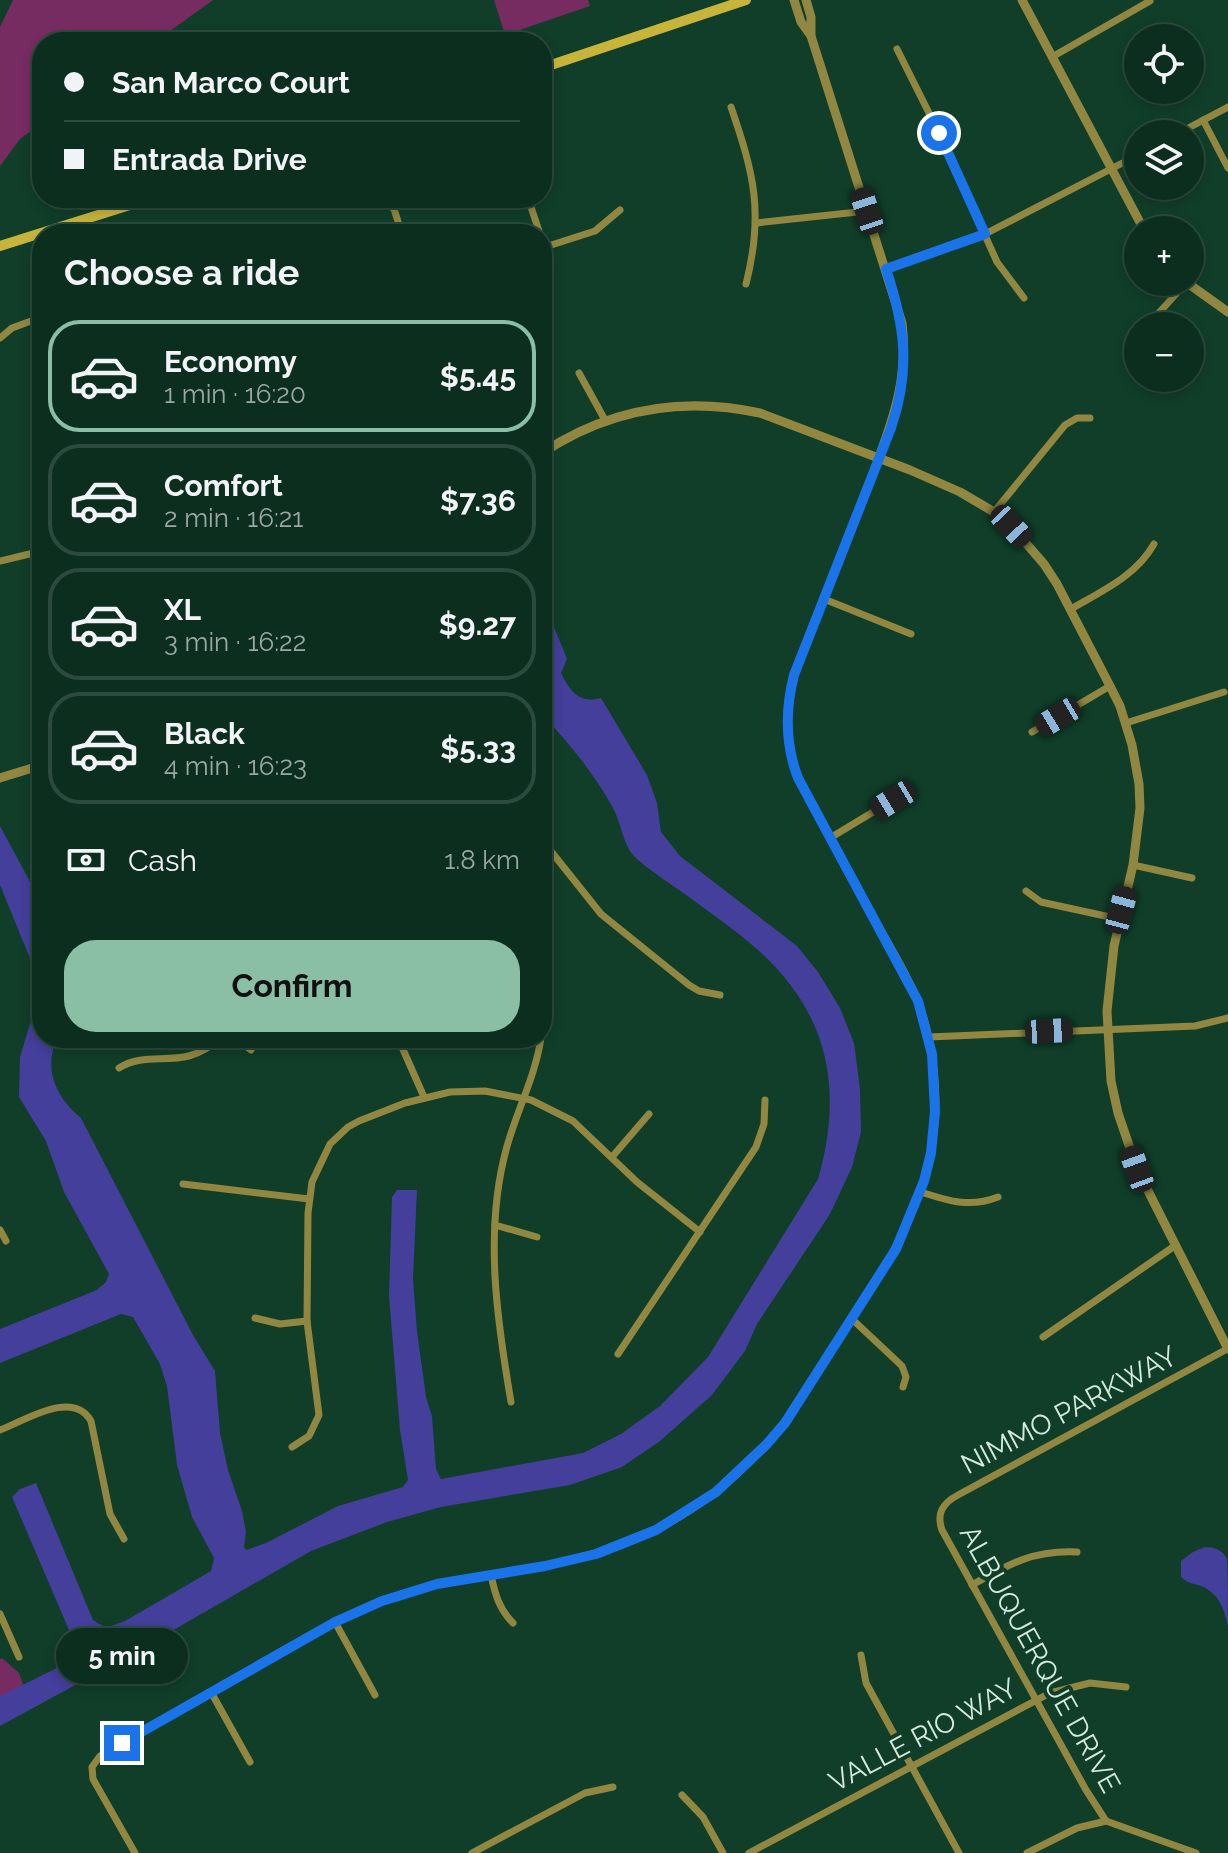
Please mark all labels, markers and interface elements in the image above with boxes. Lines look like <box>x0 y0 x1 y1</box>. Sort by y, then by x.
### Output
map controls <box>1124 24 1204 392</box>
button: locate <box>1124 24 1204 104</box>
text: San Marco Court <box>112 65 350 100</box>
route start <box>921 115 957 151</box>
button: layers <box>1124 120 1204 200</box>
text: Entrada Drive <box>112 142 307 177</box>
car <box>848 184 886 238</box>
button: + <box>1124 216 1204 296</box>
text: Choose a ride <box>64 251 299 293</box>
button: − <box>1124 312 1204 392</box>
icon: car <box>68 340 140 412</box>
text: Economy <box>164 344 297 379</box>
text: $5.45 <box>440 359 516 394</box>
text: 1 min · 16:20 <box>164 379 306 409</box>
icon: car <box>68 464 140 536</box>
text: Comfort <box>164 468 283 503</box>
text: $7.36 <box>440 483 516 518</box>
car <box>986 500 1036 552</box>
text: 2 min · 16:21 <box>164 503 303 533</box>
icon: car <box>68 588 140 660</box>
text: XL <box>164 592 201 627</box>
text: $9.27 <box>439 607 516 642</box>
text: 3 min · 16:22 <box>164 627 306 657</box>
car <box>1031 694 1085 740</box>
icon: car <box>68 712 140 784</box>
text: Black <box>164 716 245 751</box>
text: $5.33 <box>440 731 516 766</box>
text: 4 min · 16:23 <box>164 751 307 781</box>
car <box>866 777 920 823</box>
icon: cash <box>64 838 108 882</box>
text: Cash <box>128 843 197 878</box>
text: 1.8 km <box>444 845 520 875</box>
car <box>1103 884 1139 936</box>
button: Confirm <box>64 940 520 1032</box>
car <box>1024 1018 1074 1044</box>
car <box>1118 1142 1156 1196</box>
street label: NIMMO PARKWAY <box>955 1339 1183 1481</box>
street label: ALBUQUERQUE DRIVE <box>953 1520 1127 1798</box>
callout: 5 min <box>56 1627 188 1683</box>
text: 5 min <box>88 1641 156 1671</box>
street label: VALLE RIO WAY <box>823 1672 1023 1798</box>
route end <box>104 1725 140 1761</box>

